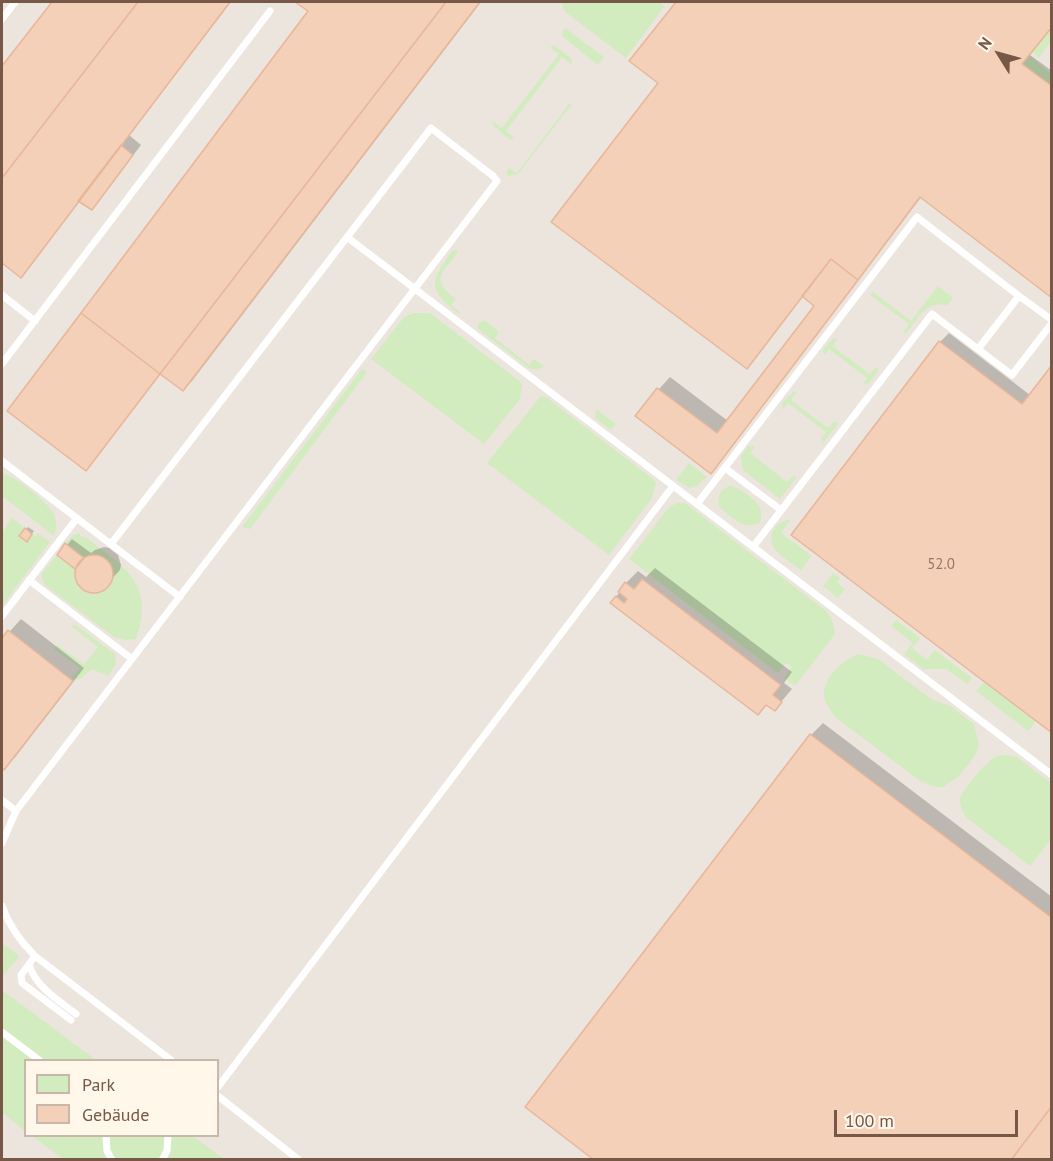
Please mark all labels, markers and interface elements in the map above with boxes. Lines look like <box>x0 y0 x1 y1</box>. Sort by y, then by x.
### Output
north arrow <box>969 24 1029 84</box>
text: N <box>973 33 996 53</box>
house number: 52.0 <box>927 556 955 574</box>
legend <box>24 1059 219 1137</box>
text: Park <box>82 1073 115 1096</box>
scale bar <box>837 1098 1022 1136</box>
text: Gebäude <box>82 1103 149 1126</box>
text: 100 m <box>845 1109 894 1132</box>

